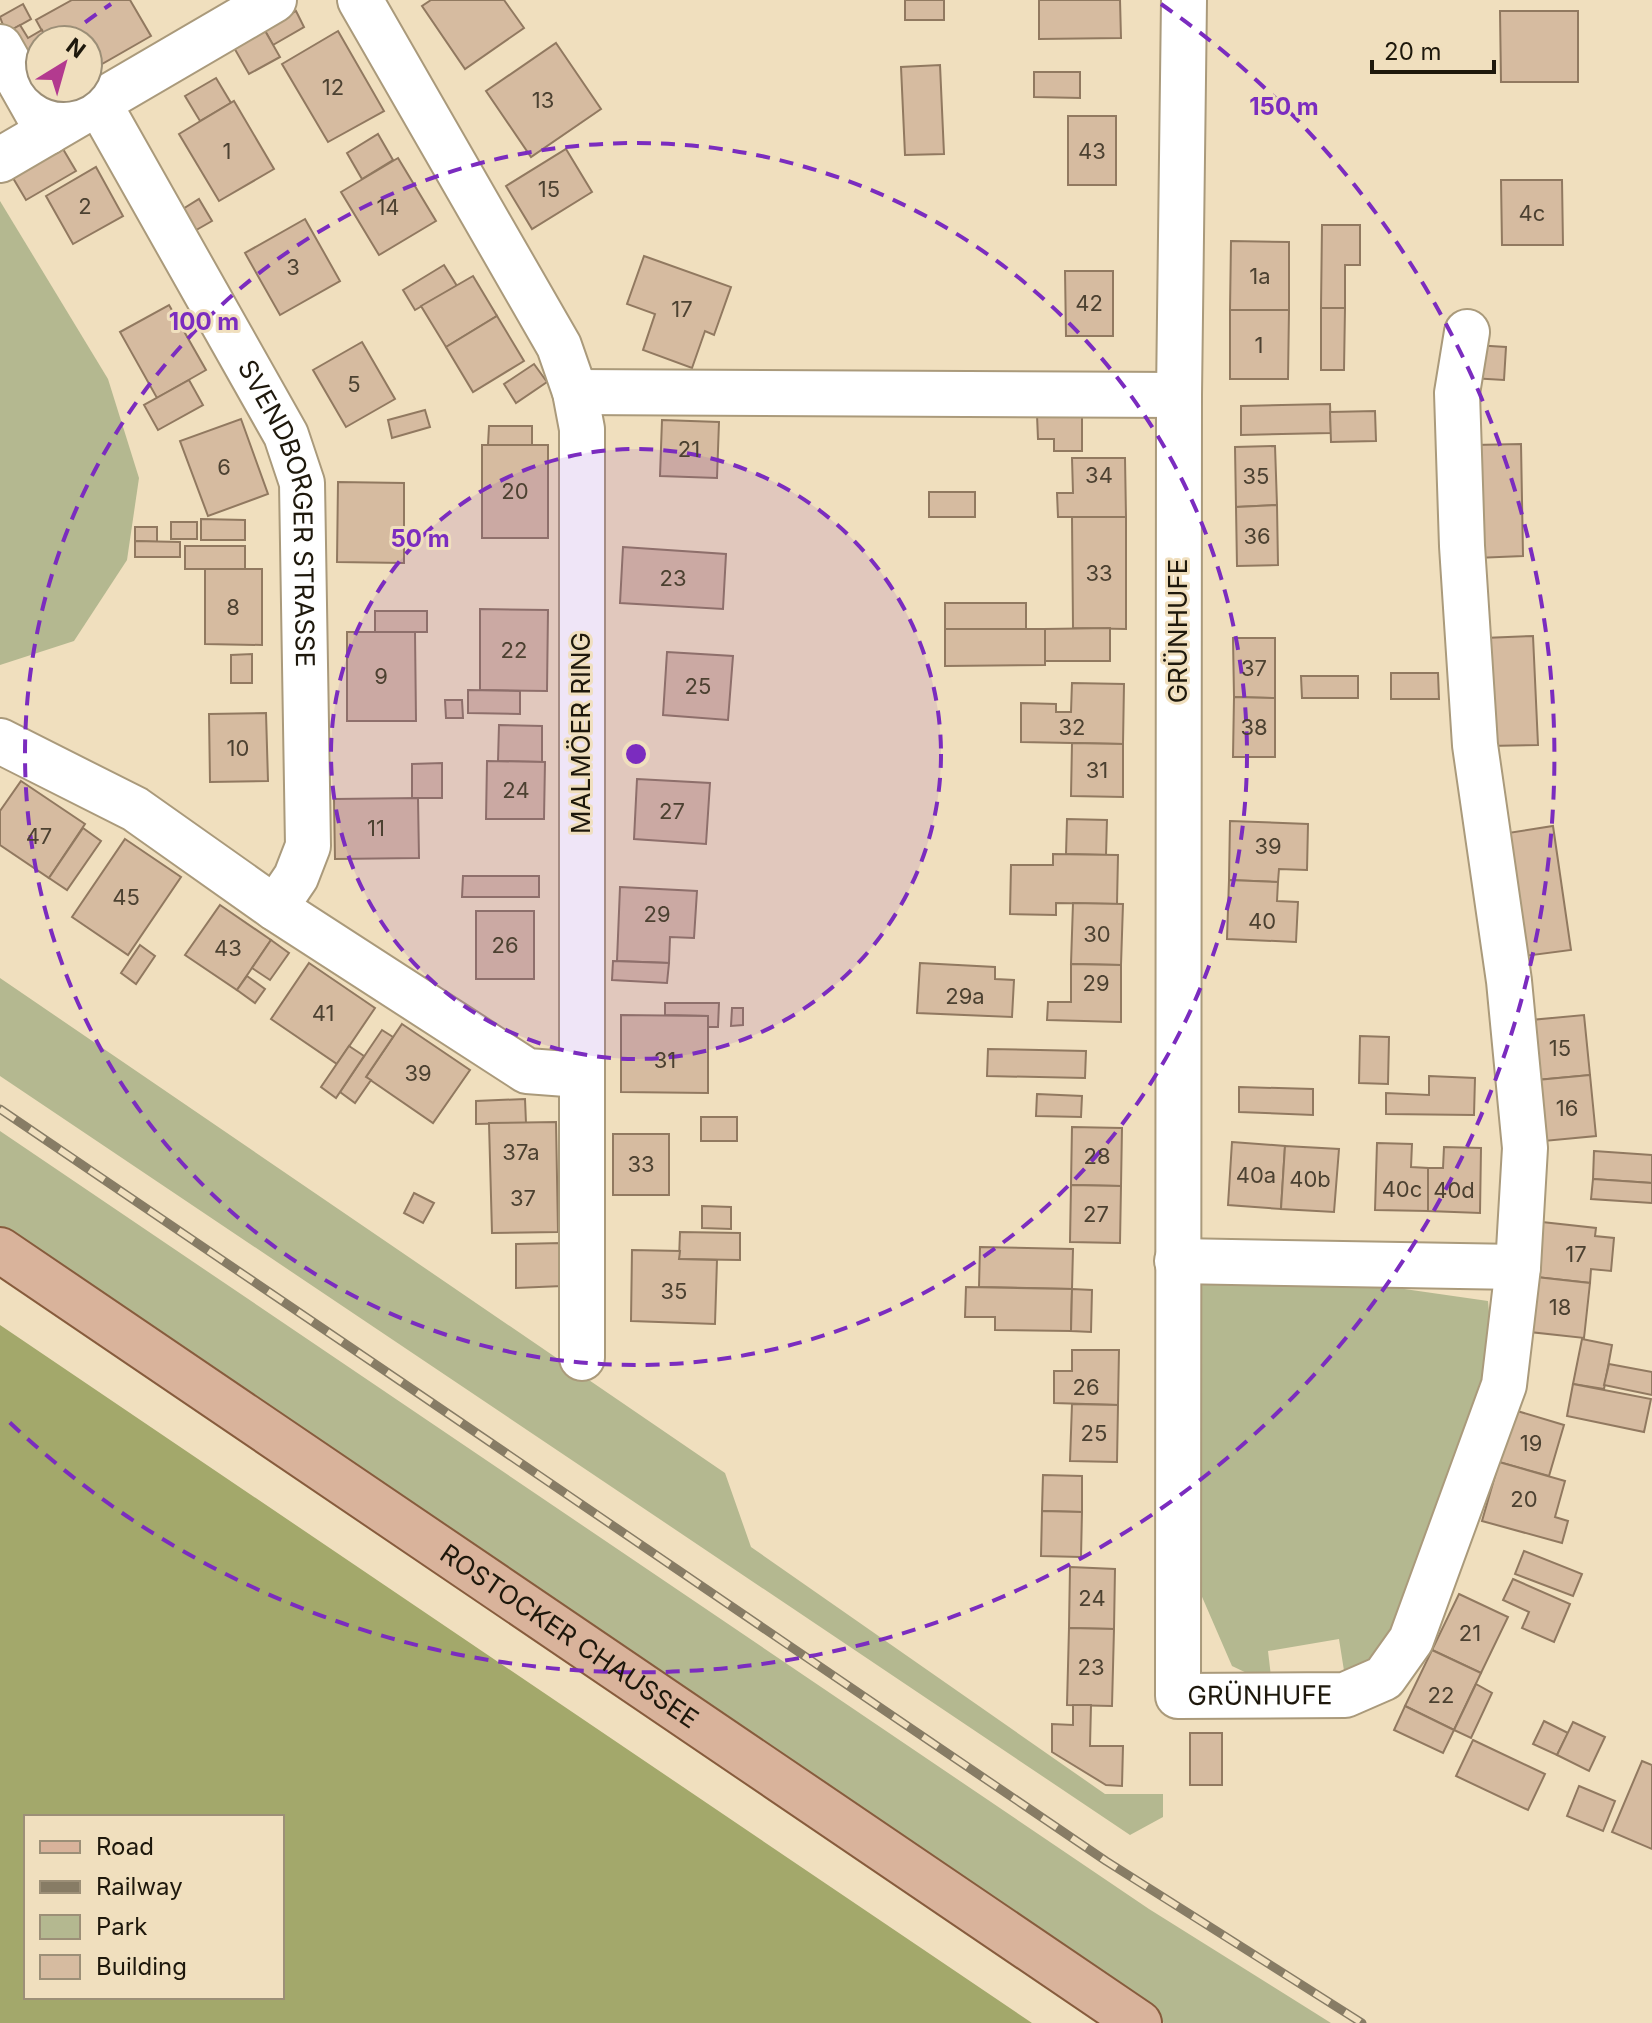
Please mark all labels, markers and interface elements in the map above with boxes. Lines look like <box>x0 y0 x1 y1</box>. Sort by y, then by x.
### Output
north arrow <box>24 24 104 104</box>
scale bar <box>1372 24 1494 74</box>
text: N <box>62 33 91 63</box>
text: 20 m <box>1384 37 1442 66</box>
house number: 12 <box>322 74 344 100</box>
house number: 13 <box>532 87 554 113</box>
text: 150 m <box>1249 92 1319 121</box>
house number: 1 <box>223 138 231 164</box>
house number: 43 <box>1078 138 1106 164</box>
house number: 15 <box>538 176 560 202</box>
house number: 2 <box>78 193 92 219</box>
house number: 14 <box>376 194 400 220</box>
house number: 4c <box>1519 200 1545 226</box>
house number: 3 <box>286 254 300 280</box>
house number: 1a <box>1249 263 1271 289</box>
house number: 42 <box>1075 290 1103 316</box>
house number: 17 <box>671 296 693 322</box>
text: 100 m <box>169 307 239 336</box>
house number: 1 <box>1255 332 1263 358</box>
street label: SVENDBORGER STRASSE <box>232 354 321 668</box>
house number: 5 <box>347 371 361 397</box>
house number: 21 <box>678 436 700 462</box>
house number: 6 <box>217 454 231 480</box>
house number: 34 <box>1085 462 1113 488</box>
house number: 35 <box>1243 463 1269 489</box>
house number: 20 <box>501 478 529 504</box>
house number: 36 <box>1243 523 1271 549</box>
text: 50 m <box>390 524 450 553</box>
street label: GRÜNHUFE <box>1162 559 1193 703</box>
house number: 33 <box>1085 560 1113 586</box>
house number: 23 <box>659 565 687 591</box>
house number: 8 <box>226 594 240 620</box>
street label: MALMÖER RING <box>565 632 596 834</box>
house number: 22 <box>501 637 527 663</box>
house number: 37 <box>1241 655 1267 681</box>
house number: 9 <box>374 663 388 689</box>
house number: 25 <box>685 673 711 699</box>
house number: 32 <box>1058 714 1086 740</box>
house number: 38 <box>1240 714 1268 740</box>
house number: 10 <box>227 735 249 761</box>
centre of rings <box>622 740 650 768</box>
house number: 31 <box>1086 757 1108 783</box>
house number: 24 <box>502 777 530 803</box>
house number: 27 <box>659 798 685 824</box>
house number: 11 <box>367 815 385 841</box>
house number: 47 <box>26 823 52 849</box>
house number: 39 <box>1254 833 1282 859</box>
house number: 45 <box>112 884 140 910</box>
house number: 29 <box>643 901 671 927</box>
house number: 40 <box>1248 908 1276 934</box>
house number: 30 <box>1083 921 1111 947</box>
house number: 26 <box>491 932 519 958</box>
house number: 43 <box>214 935 242 961</box>
house number: 29 <box>1082 970 1110 996</box>
house number: 29a <box>945 983 985 1009</box>
house number: 41 <box>312 1000 334 1026</box>
house number: 15 <box>1549 1035 1571 1061</box>
house number: 31 <box>654 1047 676 1073</box>
house number: 39 <box>404 1060 432 1086</box>
house number: 16 <box>1556 1095 1578 1121</box>
house number: 37a <box>502 1139 540 1165</box>
house number: 28 <box>1083 1143 1111 1169</box>
house number: 33 <box>627 1151 655 1177</box>
house number: 40a <box>1236 1162 1276 1188</box>
house number: 40b <box>1289 1166 1331 1192</box>
house number: 40c <box>1382 1176 1422 1202</box>
house number: 40d <box>1433 1177 1475 1203</box>
house number: 37 <box>510 1185 536 1211</box>
house number: 27 <box>1083 1201 1109 1227</box>
house number: 17 <box>1565 1241 1587 1267</box>
house number: 35 <box>661 1278 687 1304</box>
house number: 18 <box>1549 1294 1571 1320</box>
house number: 26 <box>1072 1374 1100 1400</box>
house number: 25 <box>1081 1420 1107 1446</box>
house number: 19 <box>1520 1430 1542 1456</box>
house number: 20 <box>1510 1486 1538 1512</box>
street label: ROSTOCKER CHAUSSEE <box>435 1537 705 1734</box>
house number: 24 <box>1078 1585 1106 1611</box>
house number: 21 <box>1459 1620 1481 1646</box>
house number: 23 <box>1077 1654 1105 1680</box>
street label: GRÜNHUFE <box>1187 1679 1332 1711</box>
house number: 22 <box>1428 1682 1454 1708</box>
legend <box>24 1815 284 1999</box>
text: Road <box>96 1832 154 1861</box>
text: Railway <box>96 1872 183 1901</box>
text: Park <box>96 1912 147 1941</box>
text: Building <box>96 1952 187 1981</box>

